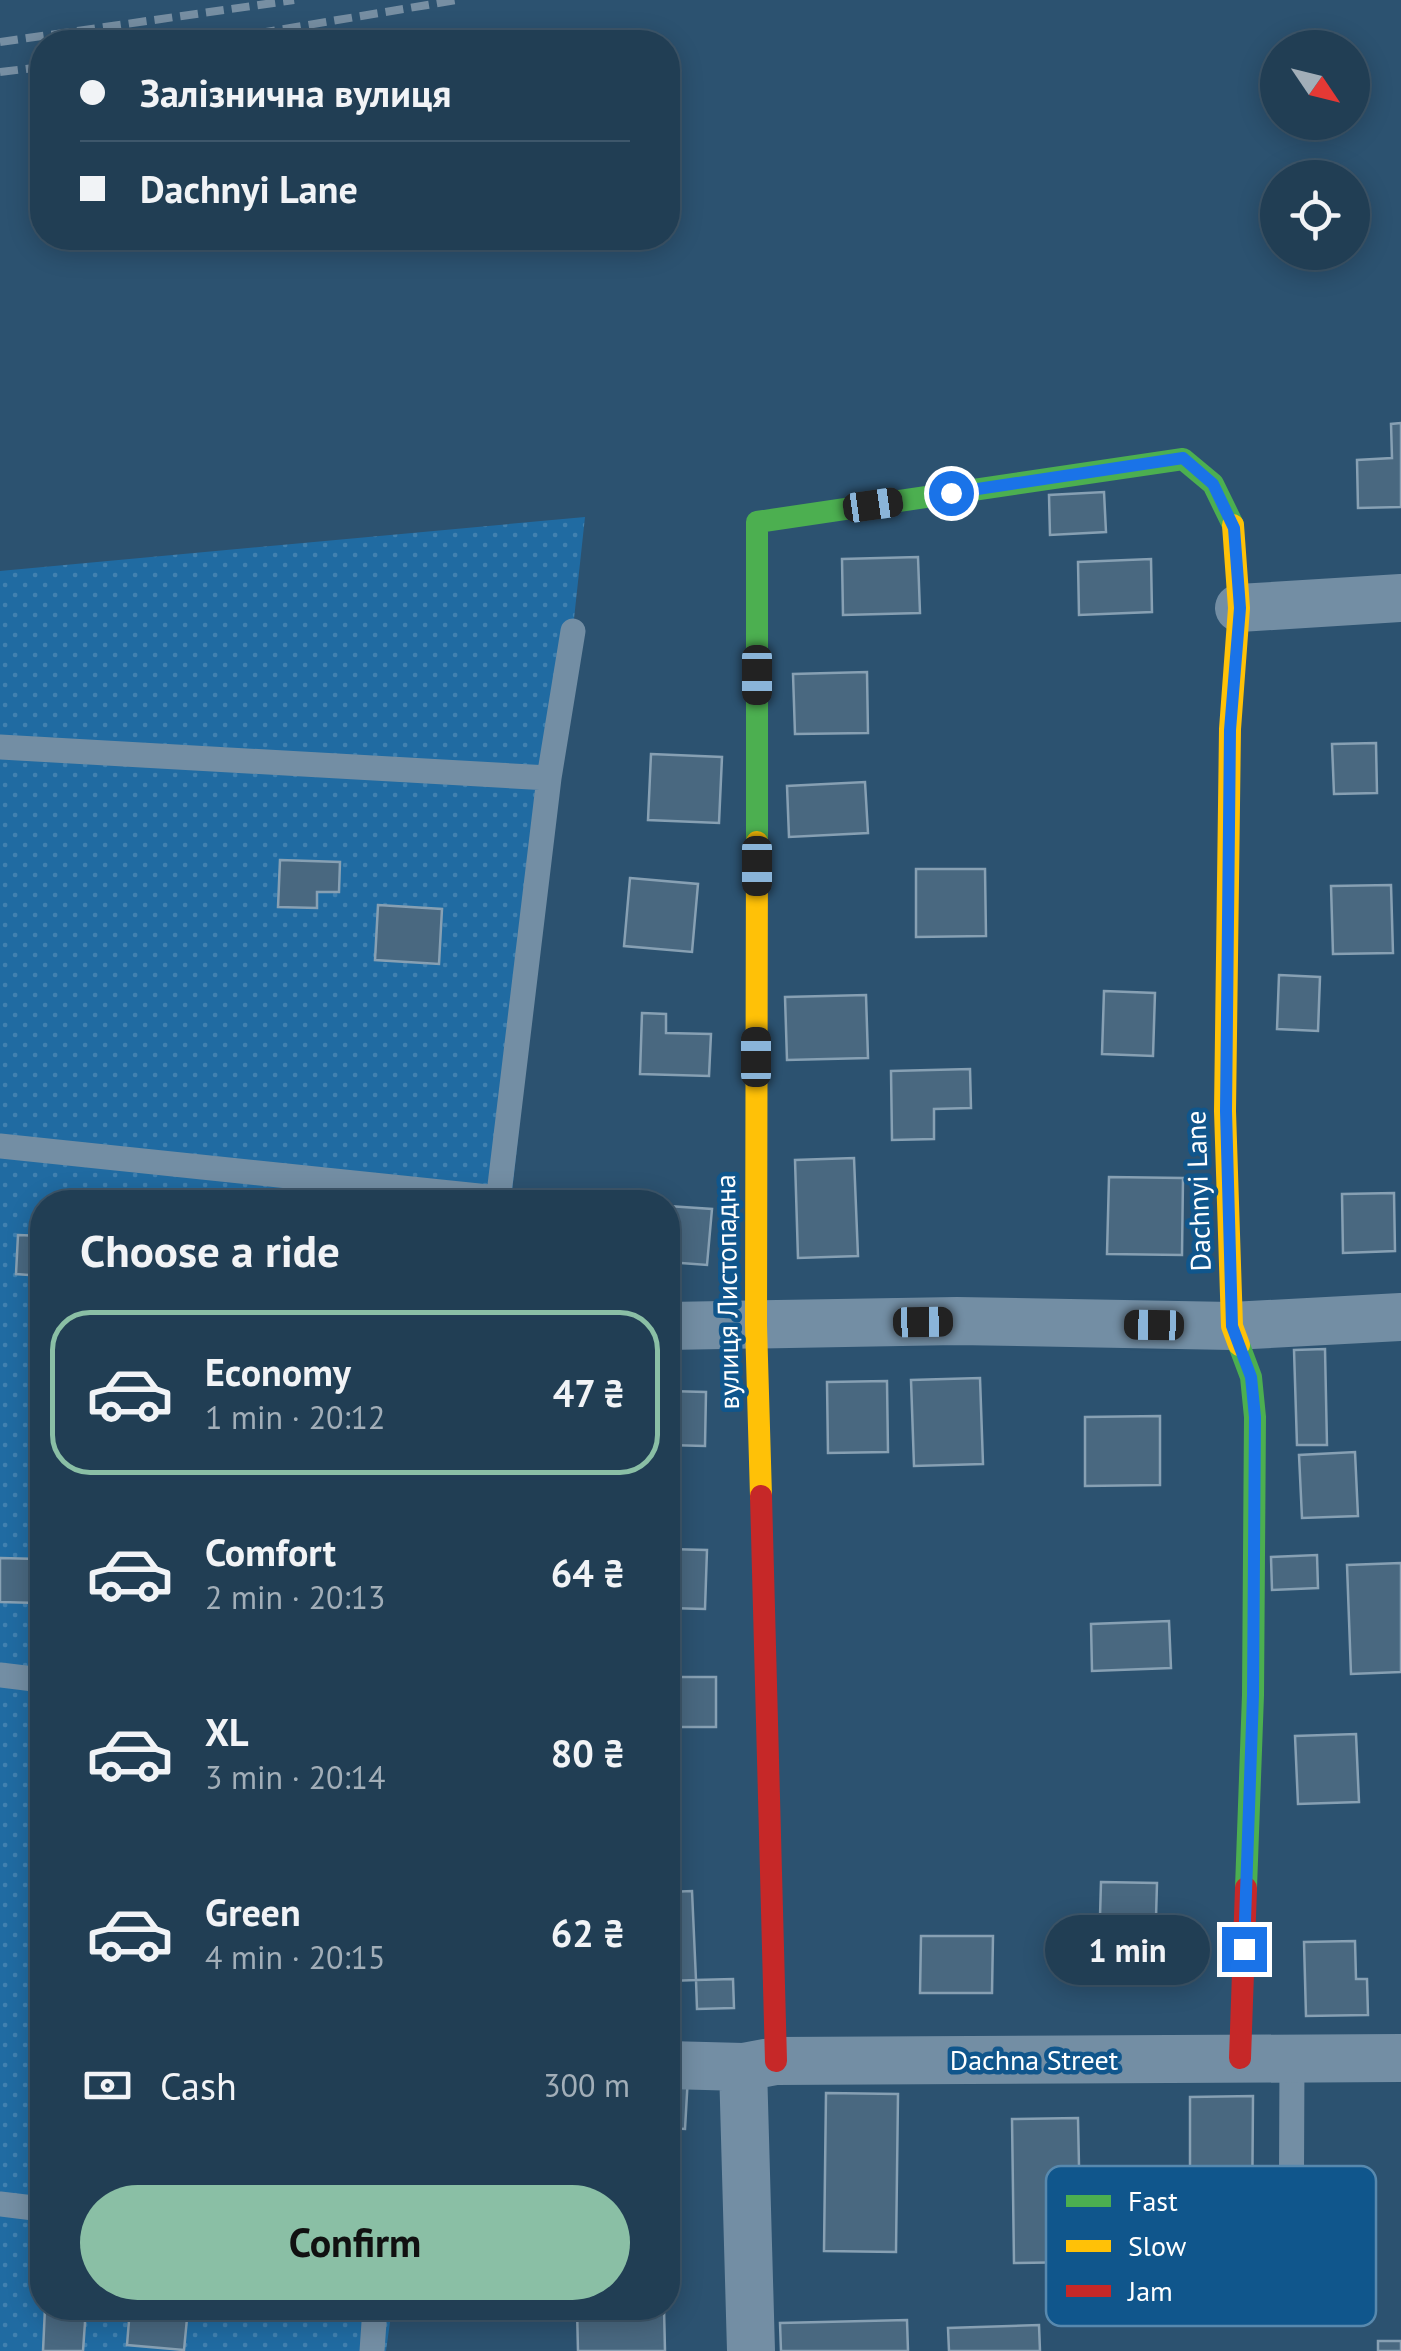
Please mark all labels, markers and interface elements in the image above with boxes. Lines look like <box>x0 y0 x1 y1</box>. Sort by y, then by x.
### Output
north arrow <box>1260 30 1370 140</box>
map controls <box>1260 30 1370 270</box>
text: Залізнична вулиця <box>140 68 451 117</box>
button: locate <box>1260 160 1370 270</box>
text: Dachnyi Lane <box>140 164 358 213</box>
route start <box>929 471 974 516</box>
car <box>841 486 905 524</box>
car <box>742 645 772 705</box>
car <box>742 836 772 896</box>
car <box>741 1027 771 1087</box>
street label: Dachnyi Lane <box>1176 1110 1219 1272</box>
street label: вулиця Листопадна <box>706 1174 747 1410</box>
text: Choose a ride <box>80 1221 340 1279</box>
car <box>893 1306 953 1338</box>
car <box>1124 1309 1184 1341</box>
text: Economy <box>205 1347 351 1396</box>
icon: car <box>85 1348 175 1438</box>
text: 47 ₴ <box>553 1368 625 1417</box>
text: 1 min · 20:12 <box>205 1396 385 1438</box>
text: Comfort <box>205 1527 336 1576</box>
icon: car <box>85 1528 175 1618</box>
text: 64 ₴ <box>551 1548 625 1597</box>
text: 2 min · 20:13 <box>205 1576 385 1618</box>
text: XL <box>205 1707 249 1756</box>
icon: car <box>85 1708 175 1798</box>
text: 80 ₴ <box>551 1728 625 1777</box>
text: 3 min · 20:14 <box>205 1756 385 1798</box>
text: Green <box>205 1887 301 1936</box>
icon: car <box>85 1888 175 1978</box>
text: 62 ₴ <box>551 1908 625 1957</box>
callout: 1 min <box>1044 1914 1209 1984</box>
route end <box>1222 1927 1267 1972</box>
text: 1 min <box>1088 1929 1167 1971</box>
text: 4 min · 20:15 <box>205 1936 385 1978</box>
street label: Dachna Street <box>950 2041 1119 2078</box>
icon: cash <box>80 2058 135 2113</box>
text: Cash <box>160 2061 237 2110</box>
text: 300 m <box>543 2064 630 2106</box>
legend <box>1046 2166 1376 2326</box>
text: Fast <box>1128 2182 1178 2219</box>
button: Confirm <box>80 2185 630 2300</box>
text: Slow <box>1128 2227 1187 2264</box>
text: Jam <box>1127 2272 1173 2309</box>

